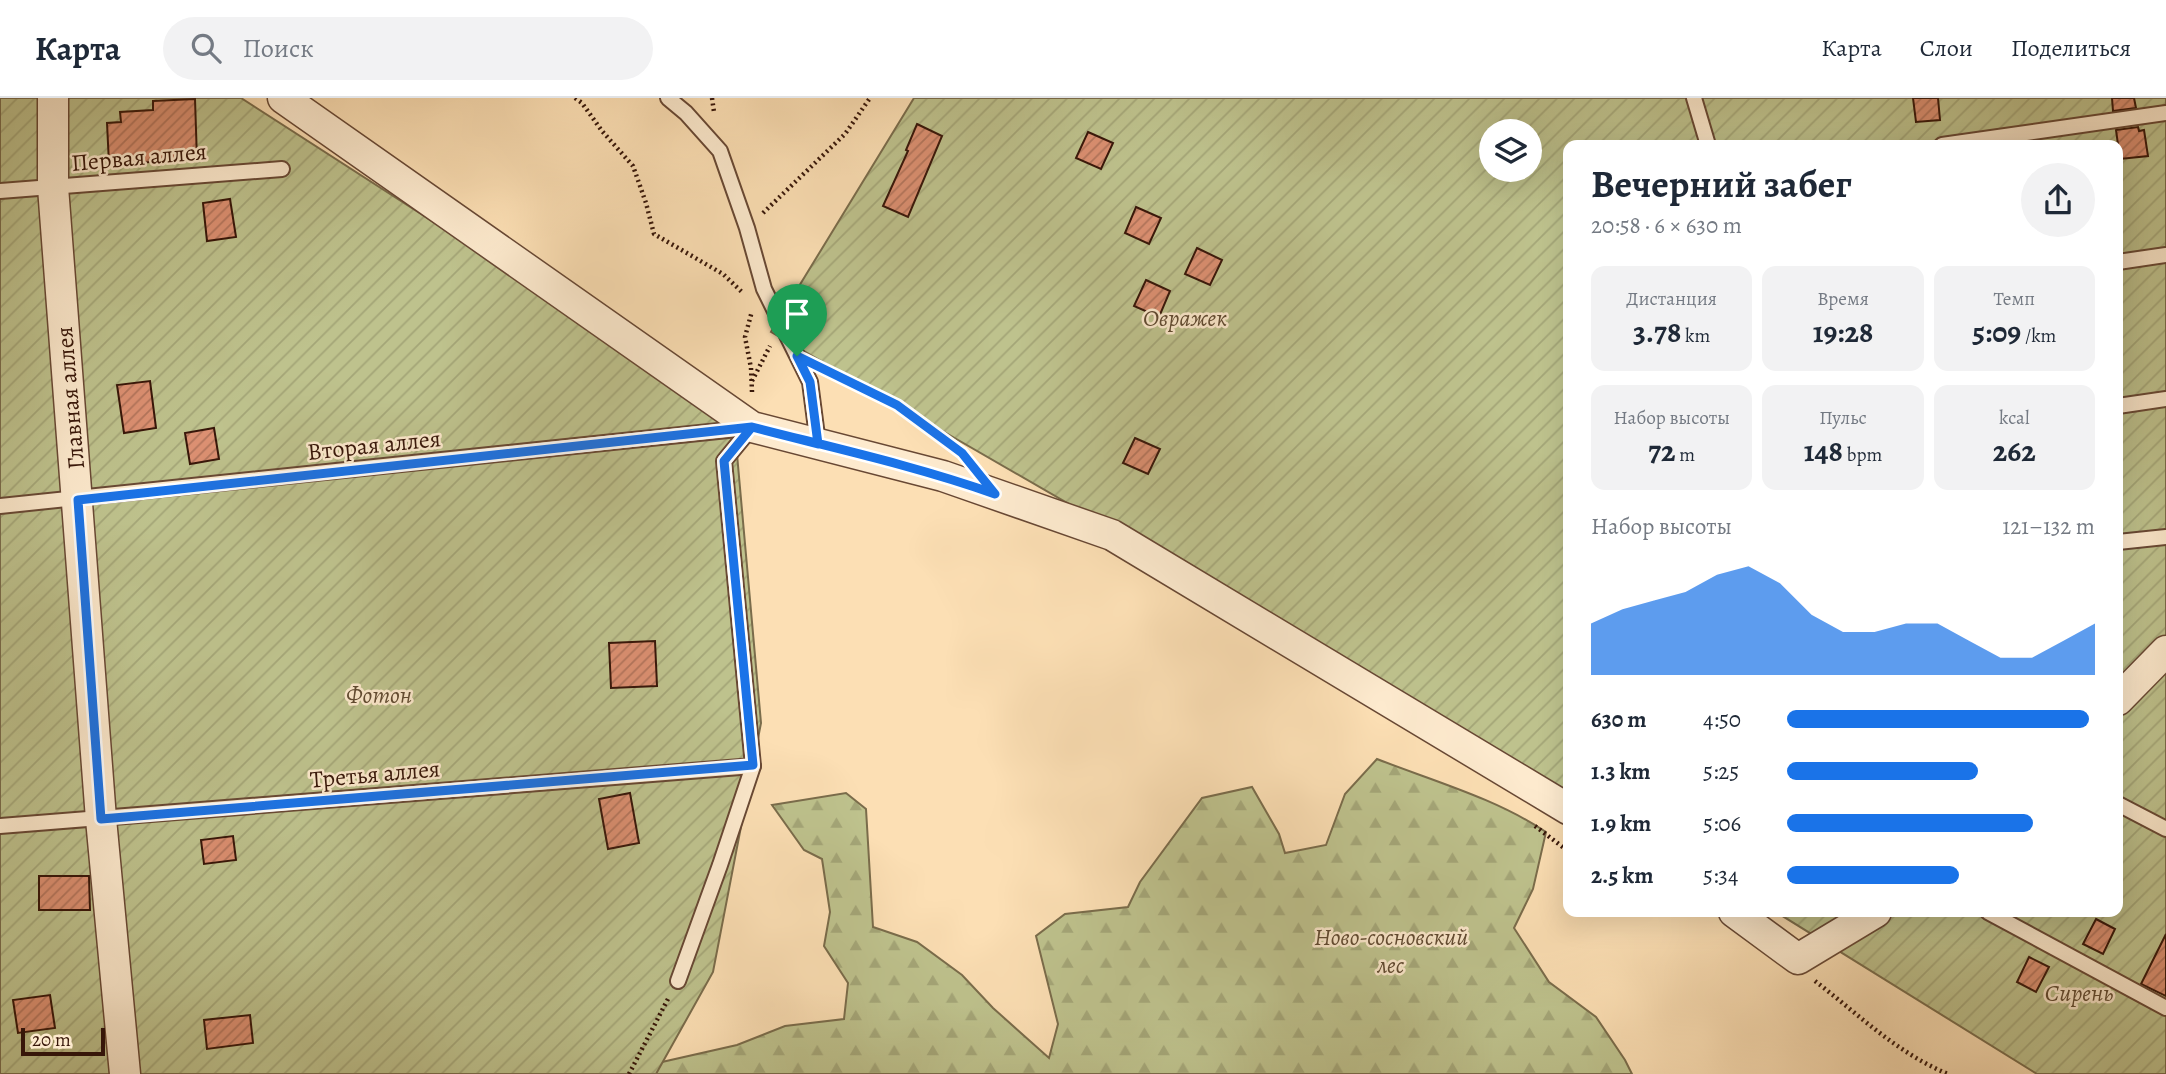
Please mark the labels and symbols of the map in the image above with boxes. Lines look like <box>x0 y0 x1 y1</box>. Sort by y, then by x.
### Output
street label: Первая аллея <box>70 135 208 179</box>
pin <box>767 284 827 356</box>
park label: Овражек <box>1143 302 1227 334</box>
street label: Главная аллея <box>48 325 92 471</box>
street label: Вторая аллея <box>306 422 442 468</box>
park label: Фотон <box>346 679 412 711</box>
street label: Третья аллея <box>309 752 441 796</box>
park label: Ново-сосновский лес <box>1314 921 1468 981</box>
park label: Сирень <box>2045 977 2113 1009</box>
scale bar <box>21 1025 105 1057</box>

